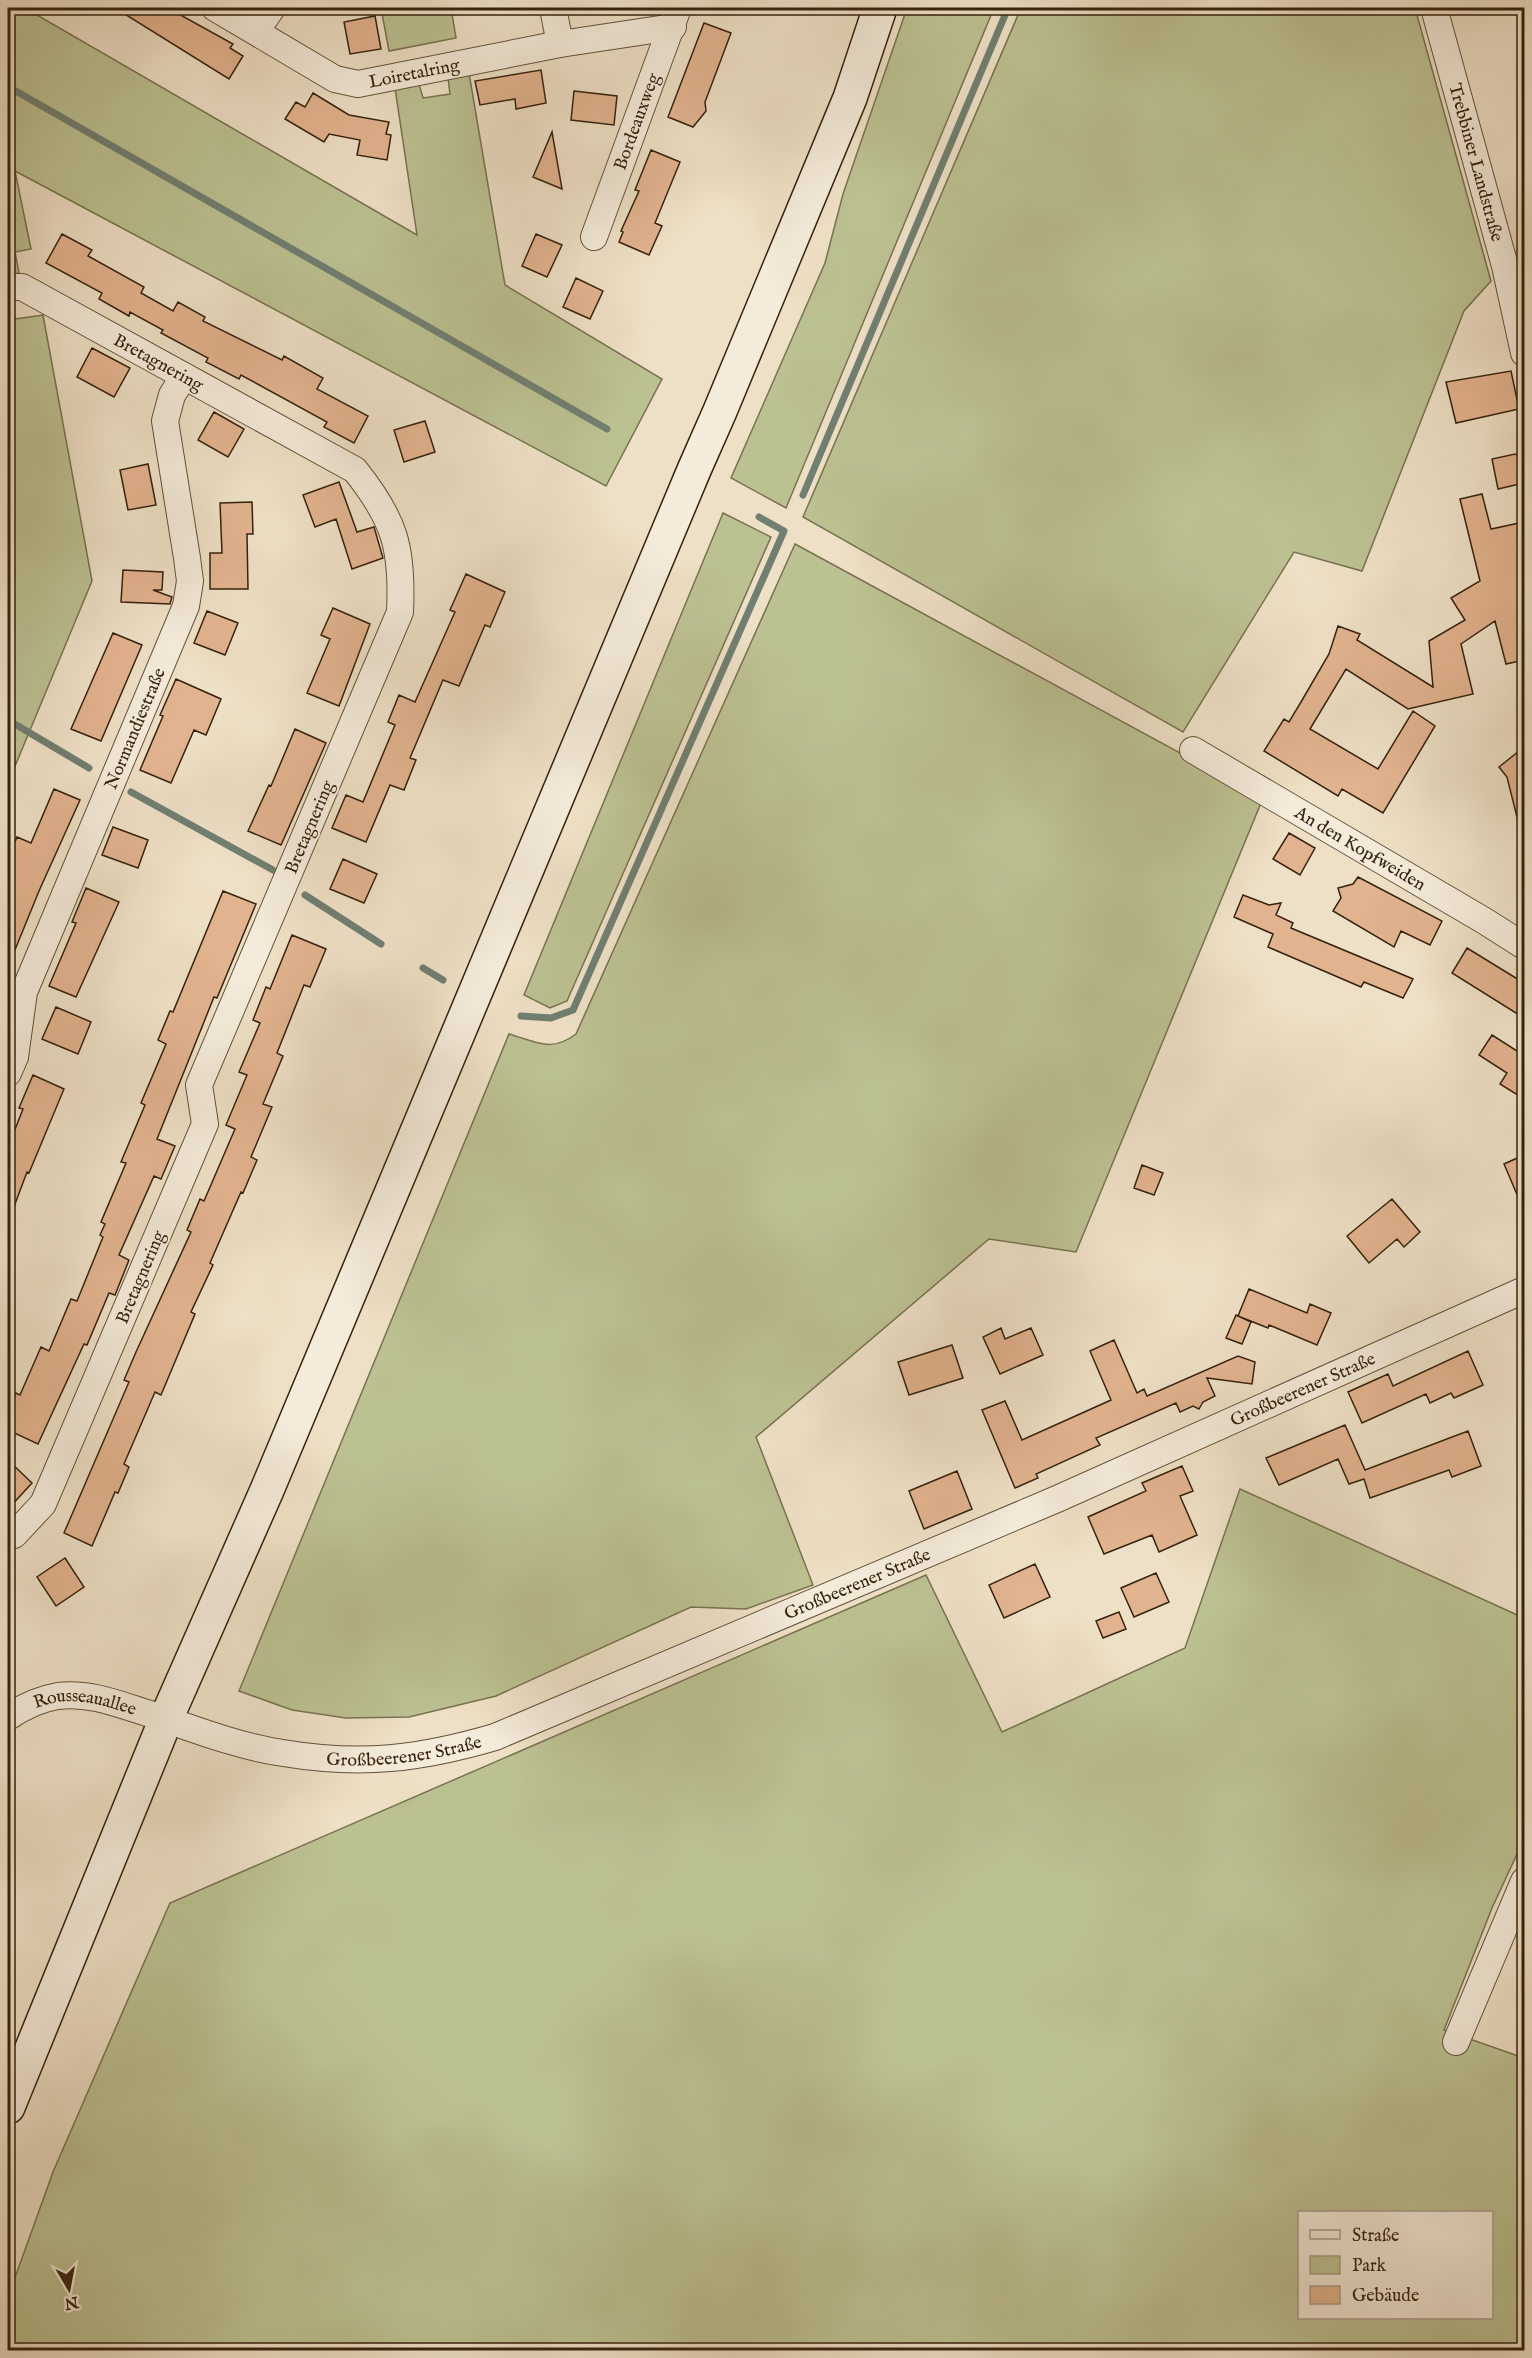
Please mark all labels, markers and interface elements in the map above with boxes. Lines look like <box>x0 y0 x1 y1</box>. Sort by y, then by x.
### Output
street label: Loiretalring <box>367 54 462 95</box>
street label: Bordeauxweg <box>609 70 666 174</box>
street label: Trebbiner Landstraße <box>1442 81 1508 244</box>
street label: Bretagnering <box>109 329 207 398</box>
street label: Normandiestraße <box>100 665 172 793</box>
street label: Bretagnering <box>280 777 340 878</box>
street label: An den Kopfweiden <box>1289 801 1430 897</box>
street label: Bretagnering <box>111 1227 171 1328</box>
street label: Großbeerener Straße <box>1227 1348 1379 1433</box>
street label: Großbeerener Straße <box>781 1544 934 1626</box>
street label: Rousseauallee <box>31 1685 139 1722</box>
street label: Großbeerener Straße <box>326 1731 484 1773</box>
legend <box>1298 2211 1493 2319</box>
text: Straße <box>1352 2225 1399 2248</box>
text: Park <box>1352 2255 1387 2278</box>
north arrow <box>39 2259 99 2319</box>
text: Gebäude <box>1352 2285 1419 2308</box>
text: N <box>63 2291 81 2313</box>

